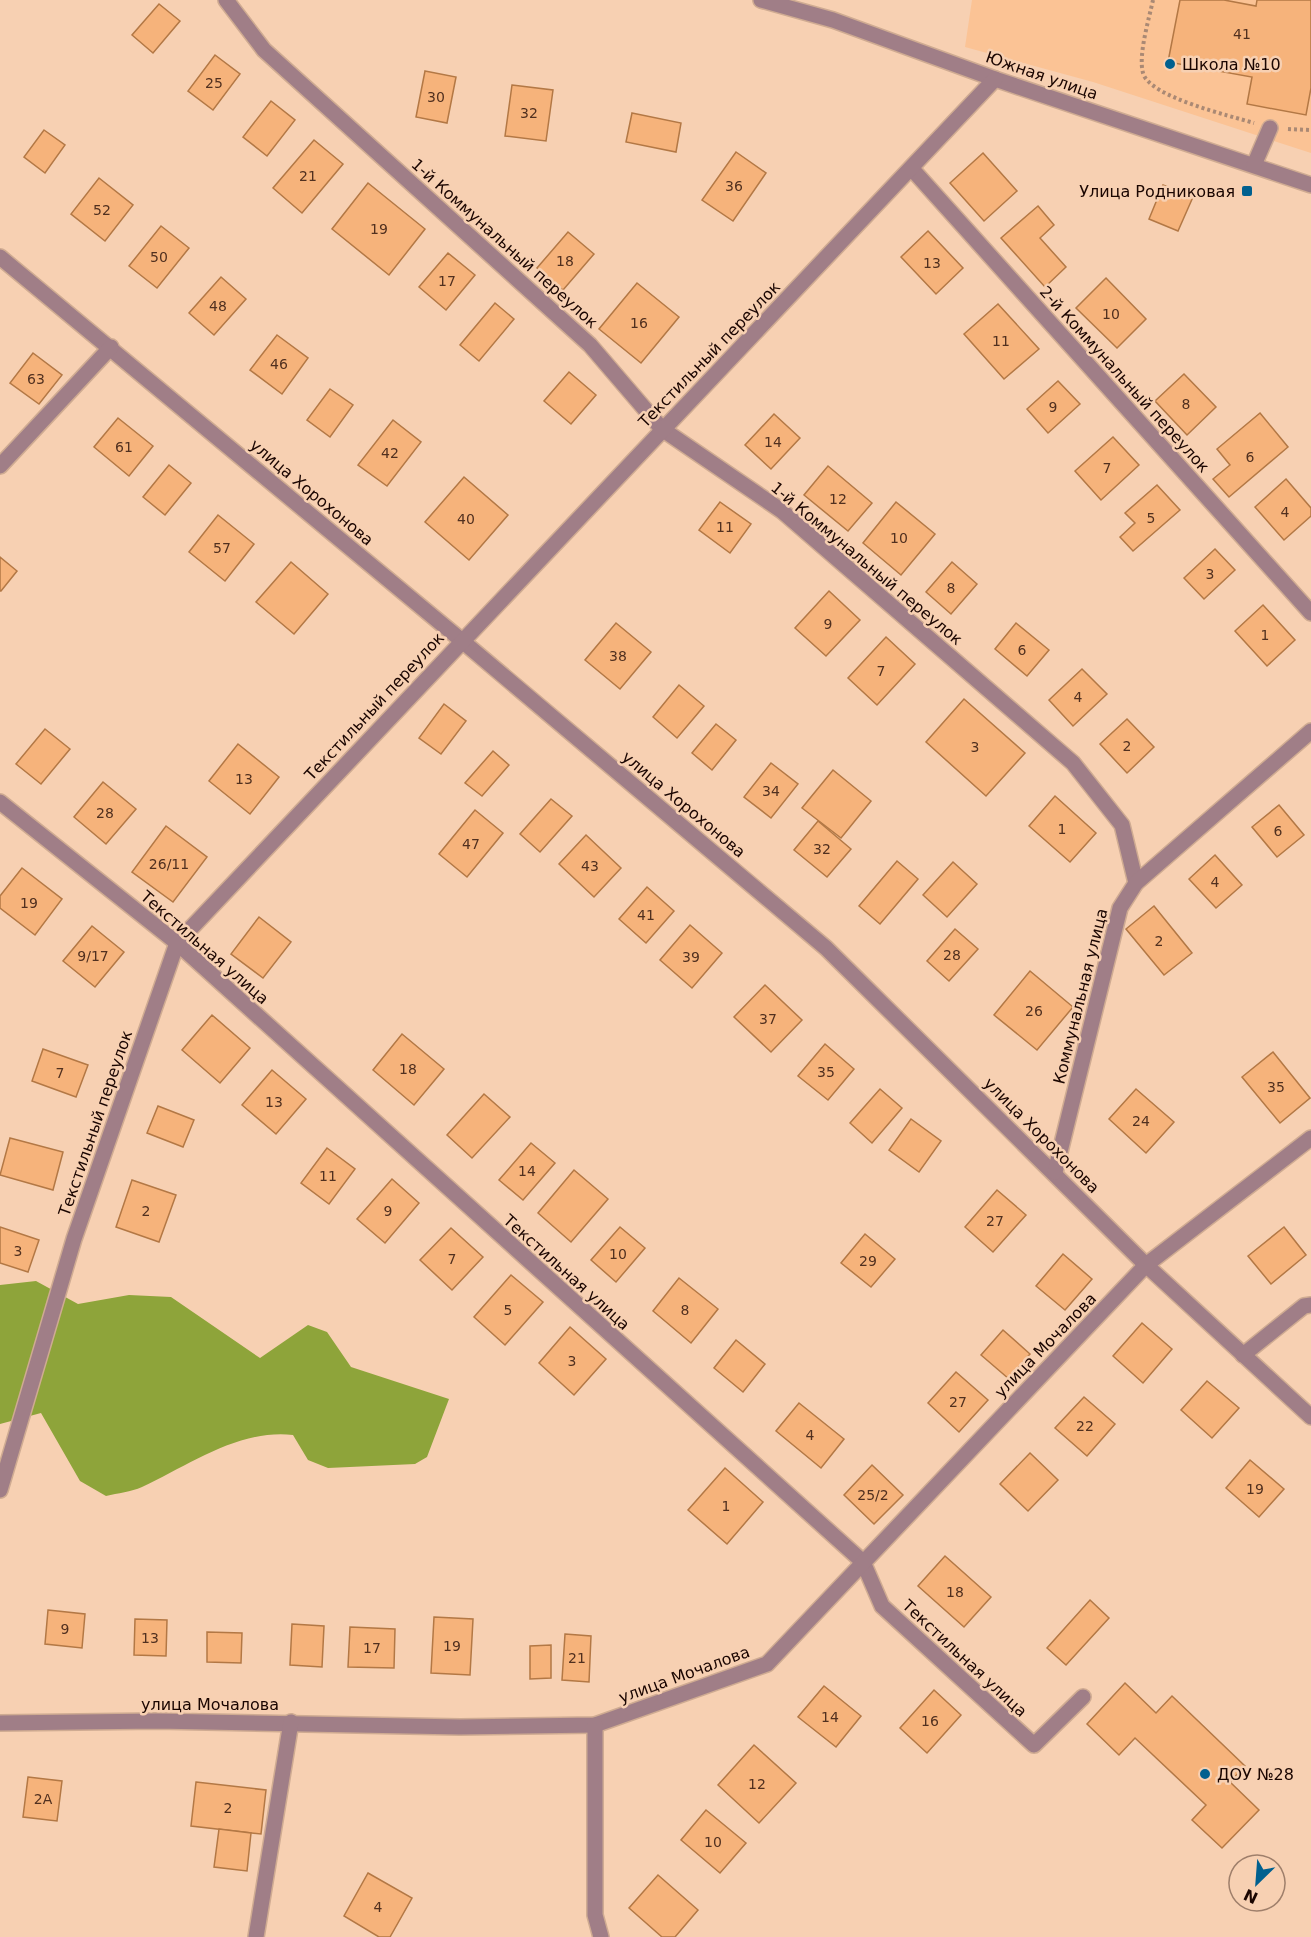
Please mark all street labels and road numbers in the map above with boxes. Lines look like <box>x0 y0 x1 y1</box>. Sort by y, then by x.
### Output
street label: Южная улица <box>983 47 1100 104</box>
street label: 1-й Коммунальный переулок <box>408 155 602 332</box>
street label: Текстильный переулок <box>634 277 784 432</box>
street label: 2-й Коммунальный переулок <box>1036 282 1214 477</box>
street label: улица Хорохонова <box>246 435 377 550</box>
street label: 1-й Коммунальный переулок <box>767 478 967 649</box>
street label: Текстильный переулок <box>300 628 448 785</box>
street label: улица Хорохонова <box>618 747 749 862</box>
street label: Текстильная улица <box>136 886 272 1008</box>
street label: Коммунальная улица <box>1049 906 1112 1086</box>
street label: Текстильный переулок <box>54 1027 136 1220</box>
street label: улица Хорохонова <box>980 1074 1103 1197</box>
street label: Текстильная улица <box>499 1210 634 1334</box>
street label: улица Мочалова <box>991 1289 1100 1402</box>
street label: Текстильная улица <box>898 1595 1031 1721</box>
street label: улица Мочалова <box>616 1642 752 1707</box>
street label: улица Мочалова <box>141 1695 279 1714</box>

